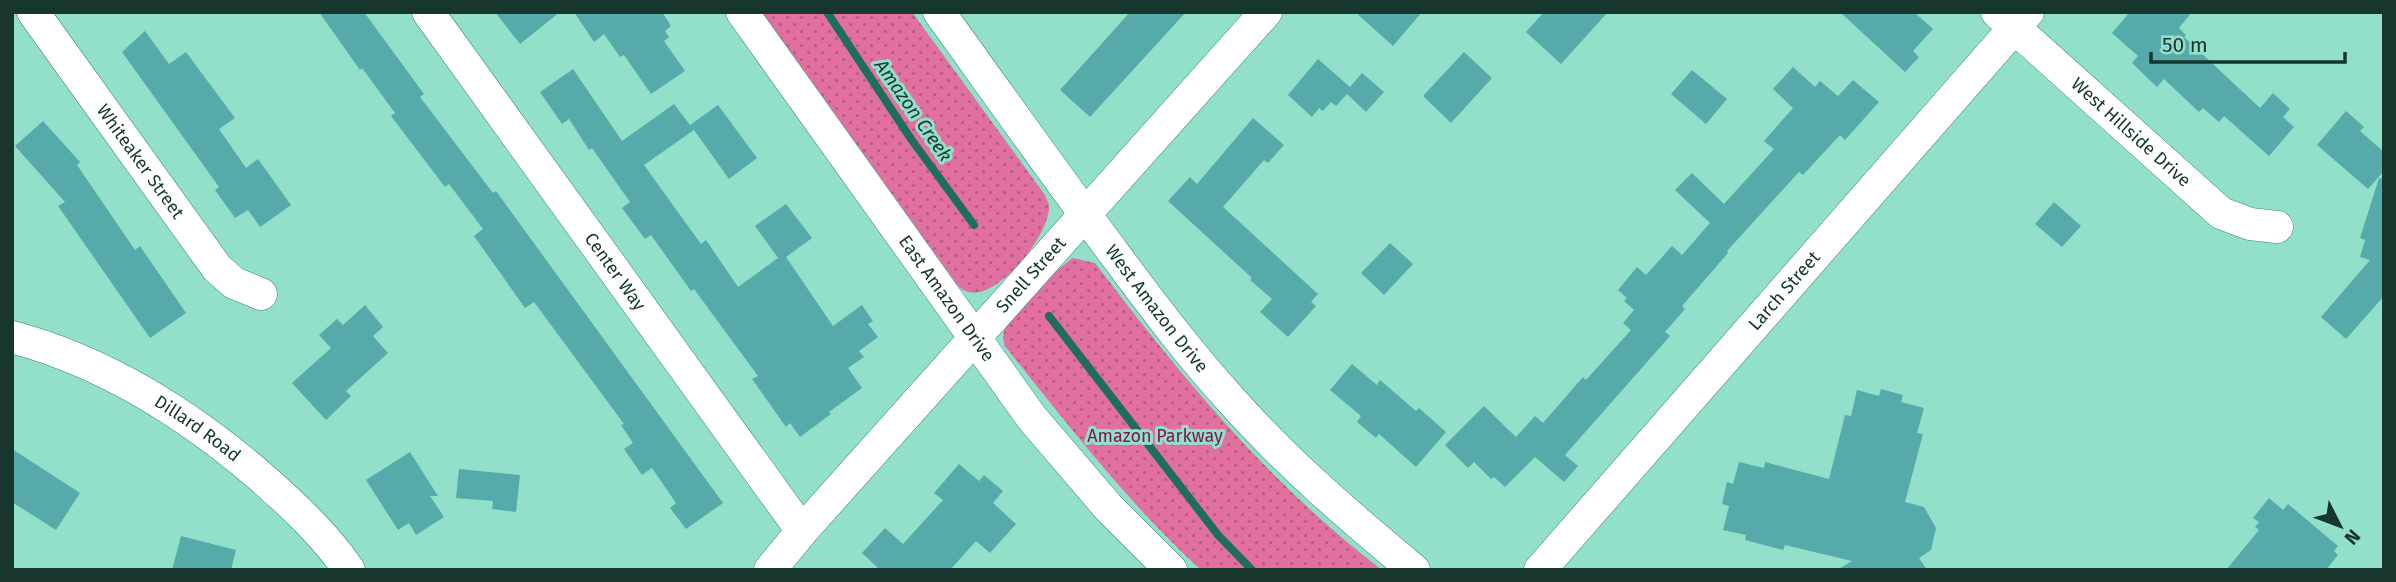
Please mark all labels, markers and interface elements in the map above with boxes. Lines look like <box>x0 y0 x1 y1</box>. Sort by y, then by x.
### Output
scale bar <box>2151 21 2345 65</box>
text: 50 m <box>2162 32 2208 58</box>
water label: Amazon Creek <box>869 54 957 166</box>
street label: West Hillside Drive <box>2067 73 2195 192</box>
street label: Whiteaker Street <box>92 100 189 223</box>
street label: Center Way <box>580 228 651 315</box>
street label: East Amazon Drive <box>894 231 999 366</box>
street label: Snell Street <box>991 232 1071 317</box>
street label: West Amazon Drive <box>1100 240 1213 377</box>
street label: Larch Street <box>1744 246 1825 335</box>
street label: Dillard Road <box>150 390 245 466</box>
park label: Amazon Parkway <box>1087 425 1223 447</box>
north arrow <box>2305 491 2375 561</box>
text: N <box>2339 525 2365 549</box>

